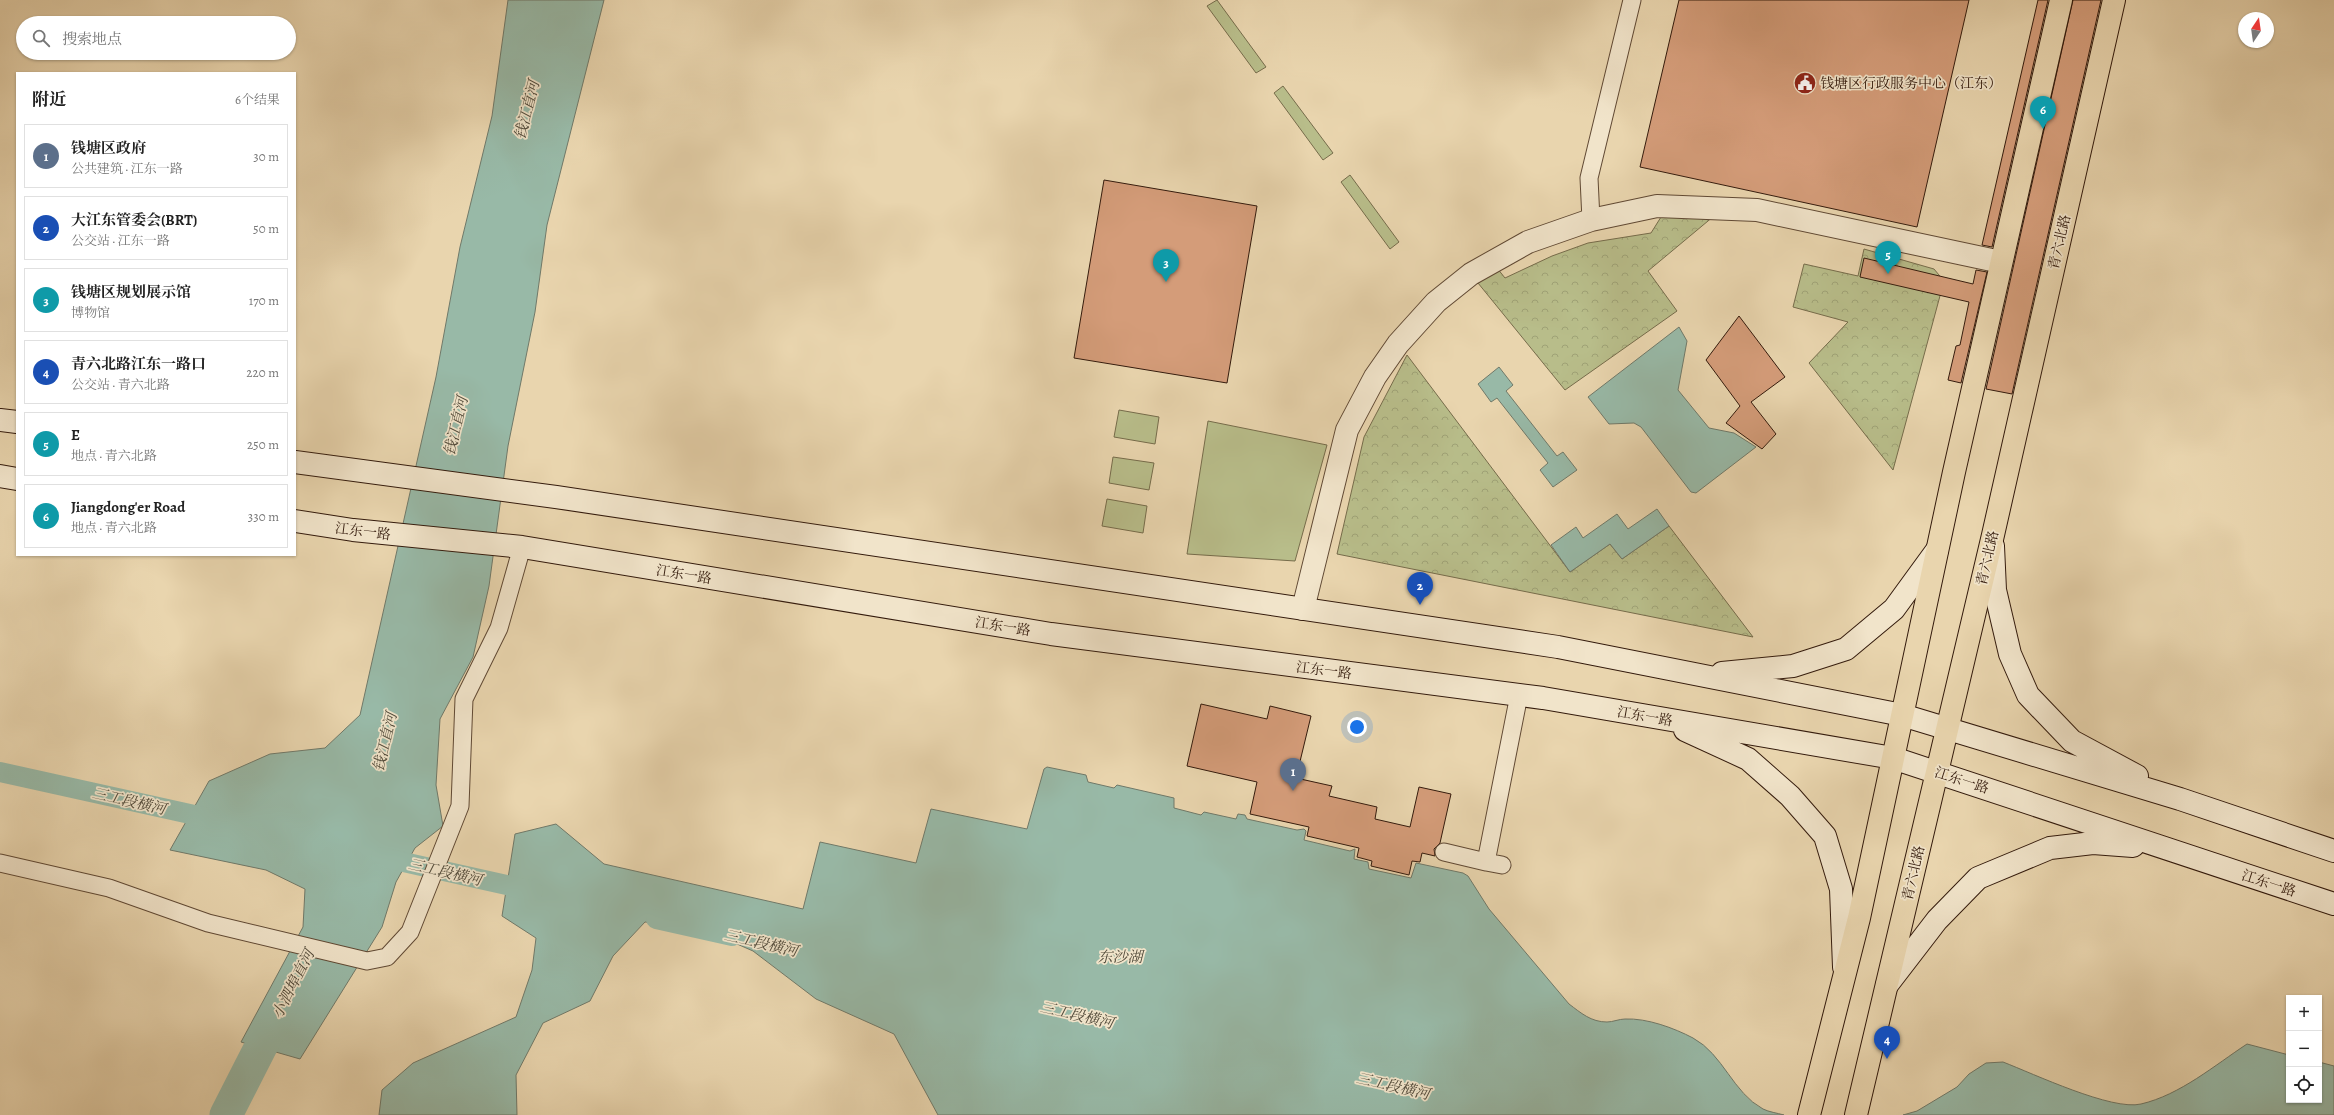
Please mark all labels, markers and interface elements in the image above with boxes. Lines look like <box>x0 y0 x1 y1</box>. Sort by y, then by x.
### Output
north arrow <box>2238 12 2274 48</box>
search box <box>16 16 296 60</box>
icon: search <box>30 27 52 49</box>
text: 搜索地点 <box>62 29 122 49</box>
public building icon: 钱塘区行政服务中心（江东） <box>1792 70 1818 96</box>
place label: 钱塘区行政服务中心（江东） <box>1820 74 2002 93</box>
water label: 钱江直河 <box>510 76 545 142</box>
text: 附近 <box>32 88 66 111</box>
text: 6个结果 <box>235 91 280 108</box>
pin: 6 <box>2030 96 2056 129</box>
text: 钱塘区政府 <box>71 138 146 158</box>
text: 1 <box>44 148 48 165</box>
text: 30 m <box>253 148 279 165</box>
text: 公共建筑 · 江东一路 <box>71 160 183 177</box>
text: 大江东管委会(BRT) <box>71 210 197 230</box>
street label: 青六北路 <box>2044 213 2075 272</box>
text: 2 <box>43 220 49 237</box>
text: 50 m <box>253 220 279 237</box>
text: 公交站 · 江东一路 <box>71 232 170 249</box>
pin: 5 <box>1875 241 1901 274</box>
pin: 3 <box>1153 249 1179 282</box>
text: 钱塘区规划展示馆 <box>71 282 191 302</box>
text: 3 <box>43 292 49 309</box>
text: 170 m <box>249 292 279 309</box>
text: 博物馆 <box>71 304 110 321</box>
text: 青六北路江东一路口 <box>71 354 206 374</box>
text: 4 <box>43 364 49 381</box>
text: 220 m <box>246 364 279 381</box>
text: 公交站 · 青六北路 <box>71 376 170 393</box>
water label: 钱江直河 <box>440 392 473 457</box>
text: E <box>71 425 80 445</box>
text: 5 <box>43 436 49 453</box>
text: 250 m <box>247 436 279 453</box>
text: 地点 · 青六北路 <box>71 447 157 464</box>
text: Jiangdong'er Road <box>71 497 185 517</box>
text: 6 <box>43 508 49 525</box>
text: 330 m <box>248 508 279 525</box>
text: 地点 · 青六北路 <box>71 519 157 536</box>
street label: 江东一路 <box>334 519 392 544</box>
street label: 青六北路 <box>1972 529 2003 588</box>
street label: 江东一路 <box>655 561 713 588</box>
pin: 2 <box>1407 572 1433 605</box>
street label: 江东一路 <box>974 613 1032 640</box>
street label: 江东一路 <box>1295 658 1353 683</box>
street label: 江东一路 <box>1616 702 1674 731</box>
water label: 钱江直河 <box>369 708 402 773</box>
your location <box>1347 717 1367 737</box>
pin: 1 <box>1280 758 1306 791</box>
street label: 江东一路 <box>1932 763 1991 798</box>
water label: 三工段横河 <box>90 783 171 820</box>
street label: 青六北路 <box>1898 844 1929 903</box>
water label: 三工段横河 <box>406 854 487 891</box>
street label: 江东一路 <box>2239 866 2298 901</box>
water label: 三工段横河 <box>722 925 803 962</box>
water label: 小泗埠直河 <box>267 943 320 1022</box>
water label: 东沙湖 <box>1097 947 1145 967</box>
map controls <box>2286 995 2322 1103</box>
button: + <box>2286 995 2322 1031</box>
water label: 三工段横河 <box>1038 997 1119 1034</box>
pin: 4 <box>1874 1026 1900 1059</box>
button: − <box>2286 1031 2322 1067</box>
button: locate <box>2286 1067 2322 1103</box>
water label: 三工段横河 <box>1354 1068 1435 1105</box>

